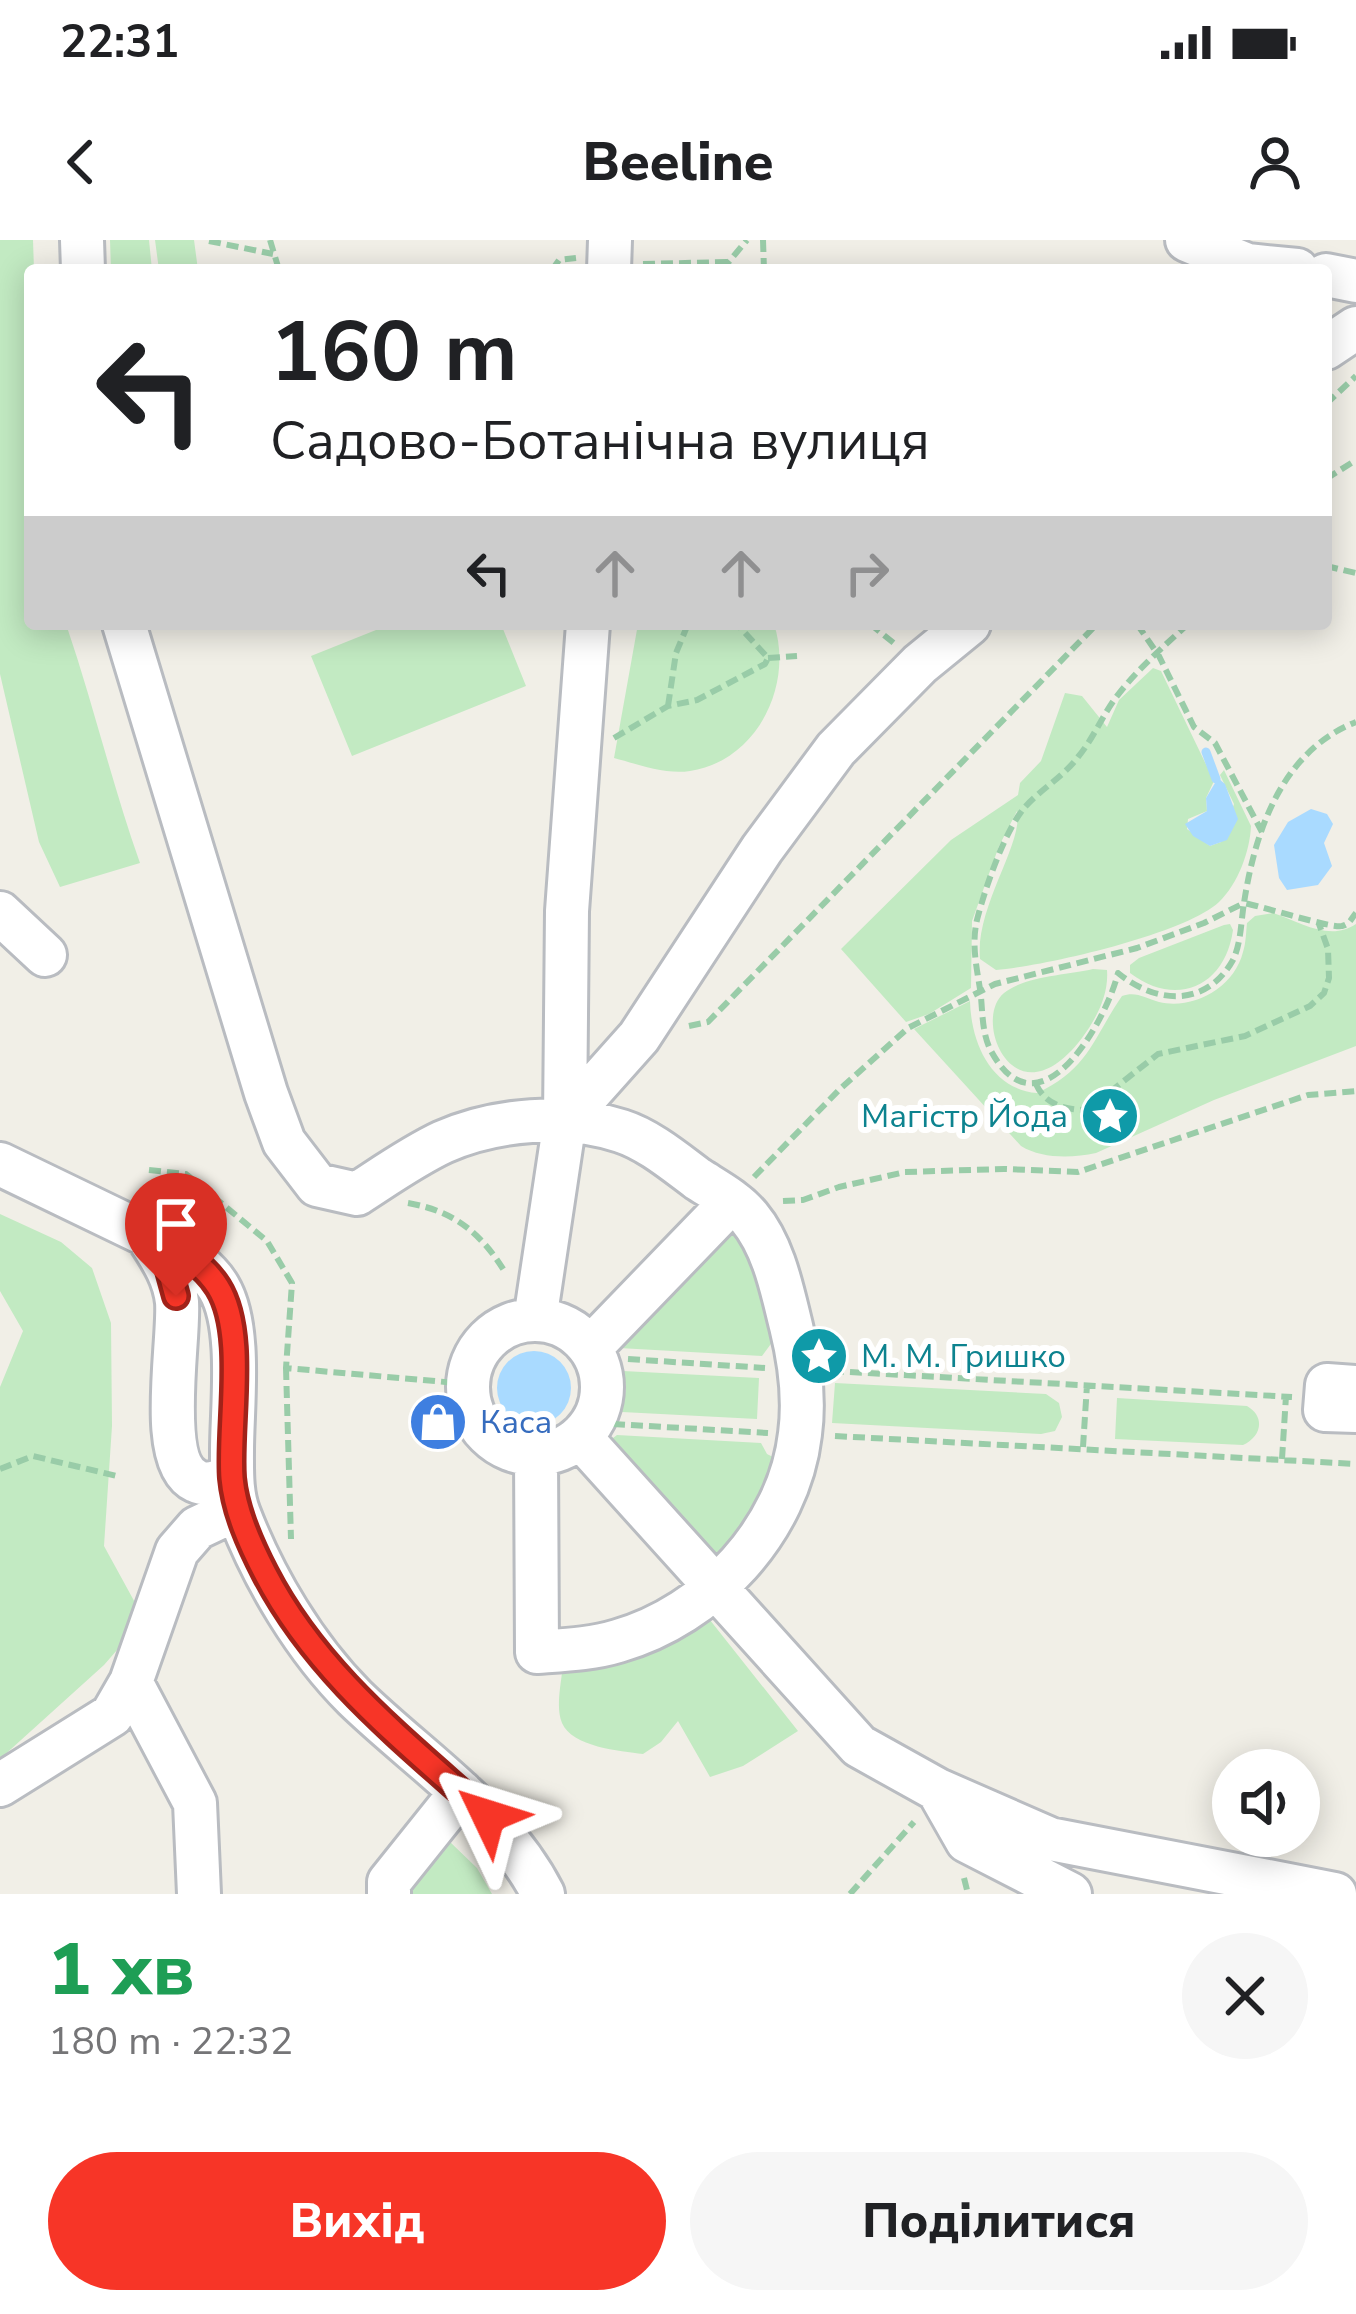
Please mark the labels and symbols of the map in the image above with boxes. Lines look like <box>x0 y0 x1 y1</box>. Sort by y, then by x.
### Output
place icon: Магістр Йода <box>1079 1085 1141 1147</box>
place label: Магістр Йода <box>861 1094 1068 1139</box>
pin <box>125 1173 227 1296</box>
place icon: М. М. Гришко <box>788 1325 850 1387</box>
place label: М. М. Гришко <box>861 1334 1066 1379</box>
shop icon: Каса <box>407 1391 469 1453</box>
place label: Каса <box>480 1400 552 1445</box>
position arrow <box>425 1753 551 1879</box>

